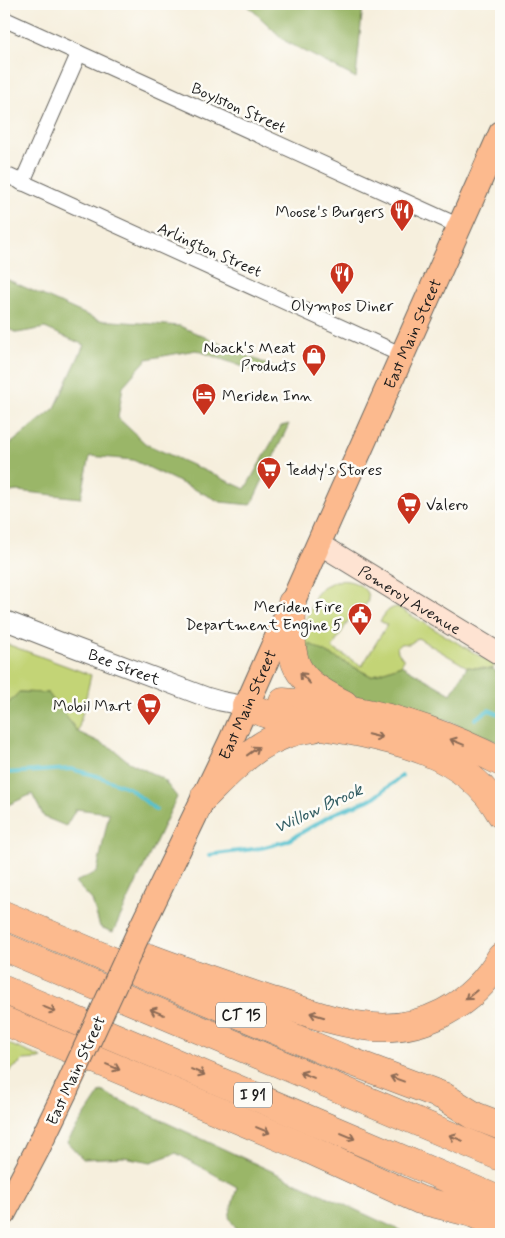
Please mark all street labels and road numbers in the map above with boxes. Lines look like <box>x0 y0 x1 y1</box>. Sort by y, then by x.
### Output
street label: Boylston Street <box>188 78 289 139</box>
street label: Arlington Street <box>154 218 265 284</box>
street label: East Main Street <box>380 275 447 392</box>
street label: Pomeroy Avenue <box>354 561 465 640</box>
street label: Bee Street <box>85 645 163 691</box>
street label: East Main Street <box>214 646 282 764</box>
road number: CT 15 <box>216 1002 266 1028</box>
street label: East Main Street <box>42 1012 111 1129</box>
road number: I 91 <box>234 1082 272 1108</box>

